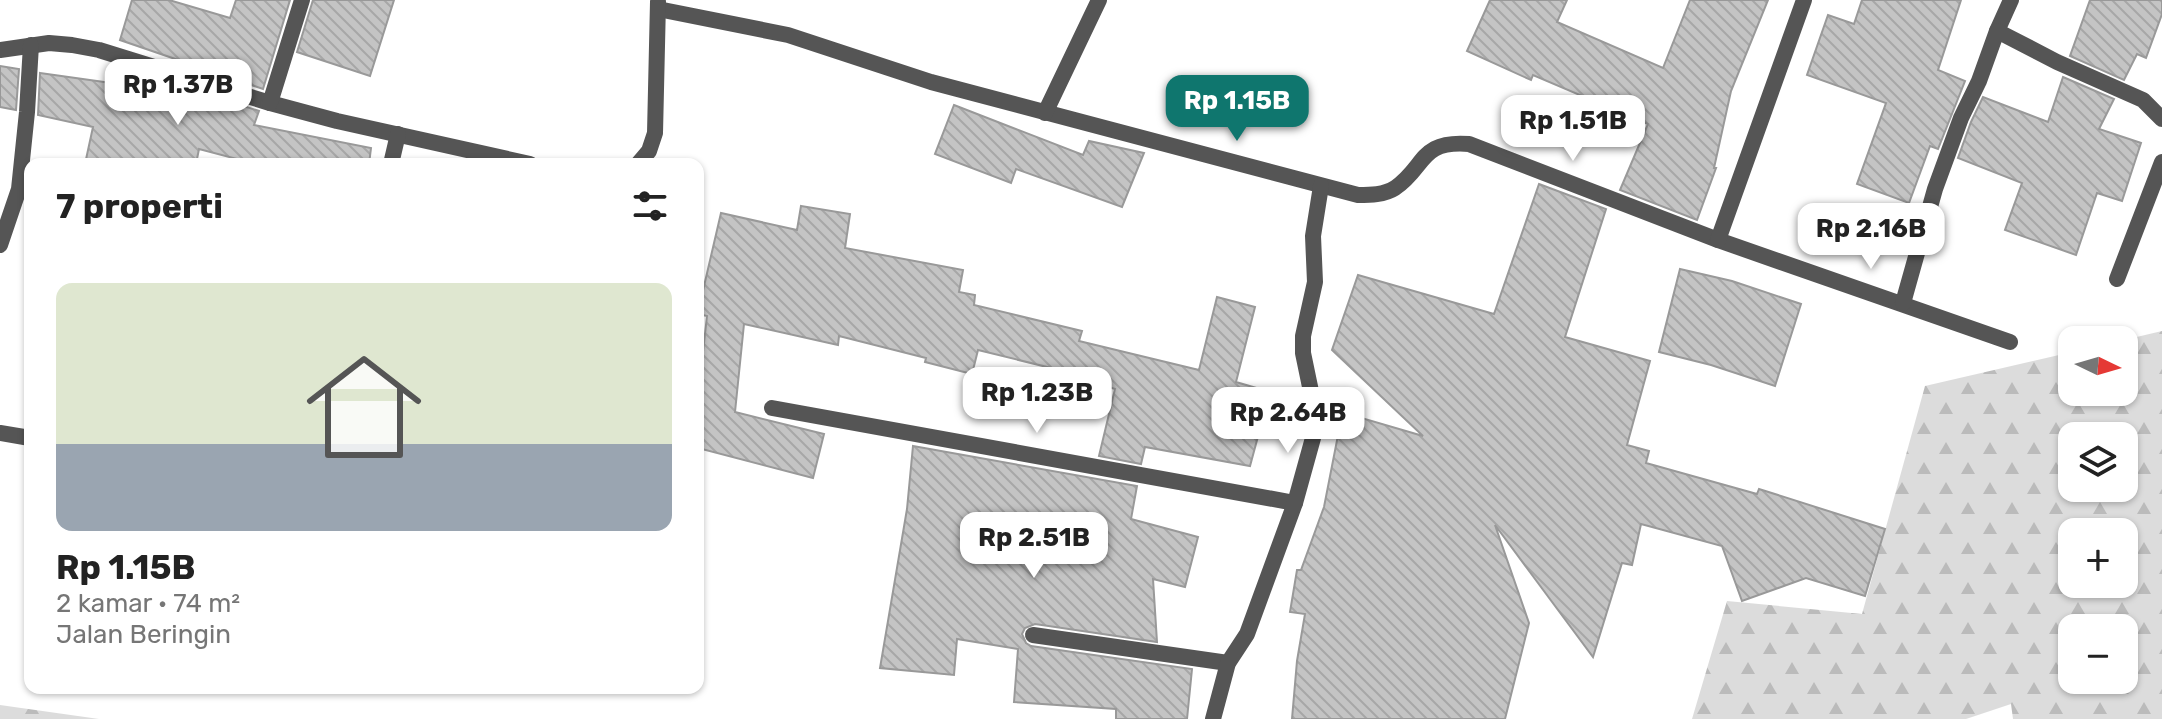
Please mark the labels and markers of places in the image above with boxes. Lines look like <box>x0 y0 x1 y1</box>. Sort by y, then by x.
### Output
pin: Rp 1.37B <box>95 59 261 127</box>
pin: Rp 1.15B <box>1154 75 1320 143</box>
pin: Rp 1.51B <box>1490 95 1656 163</box>
pin: Rp 2.16B <box>1788 203 1954 271</box>
pin: Rp 1.23B <box>954 367 1120 435</box>
pin: Rp 2.64B <box>1205 387 1371 455</box>
pin: Rp 2.51B <box>951 512 1117 580</box>

